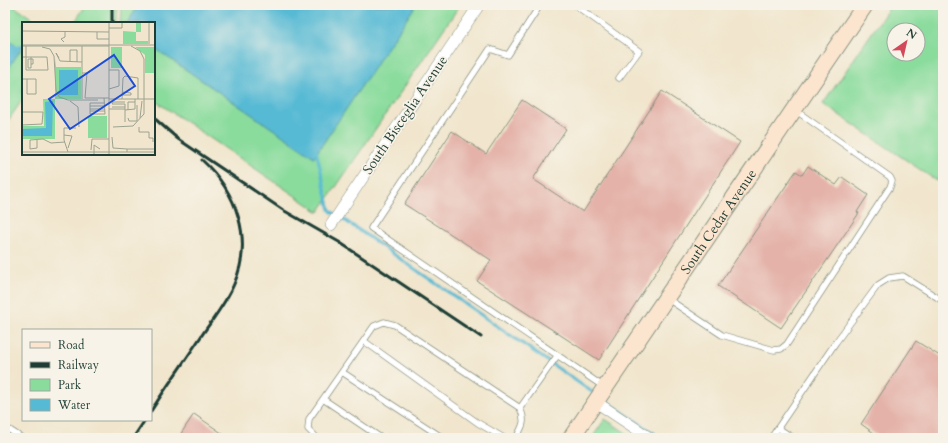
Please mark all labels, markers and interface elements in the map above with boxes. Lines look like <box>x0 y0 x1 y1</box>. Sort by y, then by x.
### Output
inset map <box>22 22 155 155</box>
north arrow <box>886 22 926 62</box>
text: N <box>903 25 920 43</box>
street label: South Bisceglia Avenue <box>358 52 452 178</box>
street label: South Cedar Avenue <box>676 165 761 277</box>
legend <box>22 329 152 421</box>
text: Road <box>58 337 85 353</box>
text: Railway <box>58 357 100 373</box>
text: Park <box>58 377 82 393</box>
text: Water <box>57 397 91 413</box>

